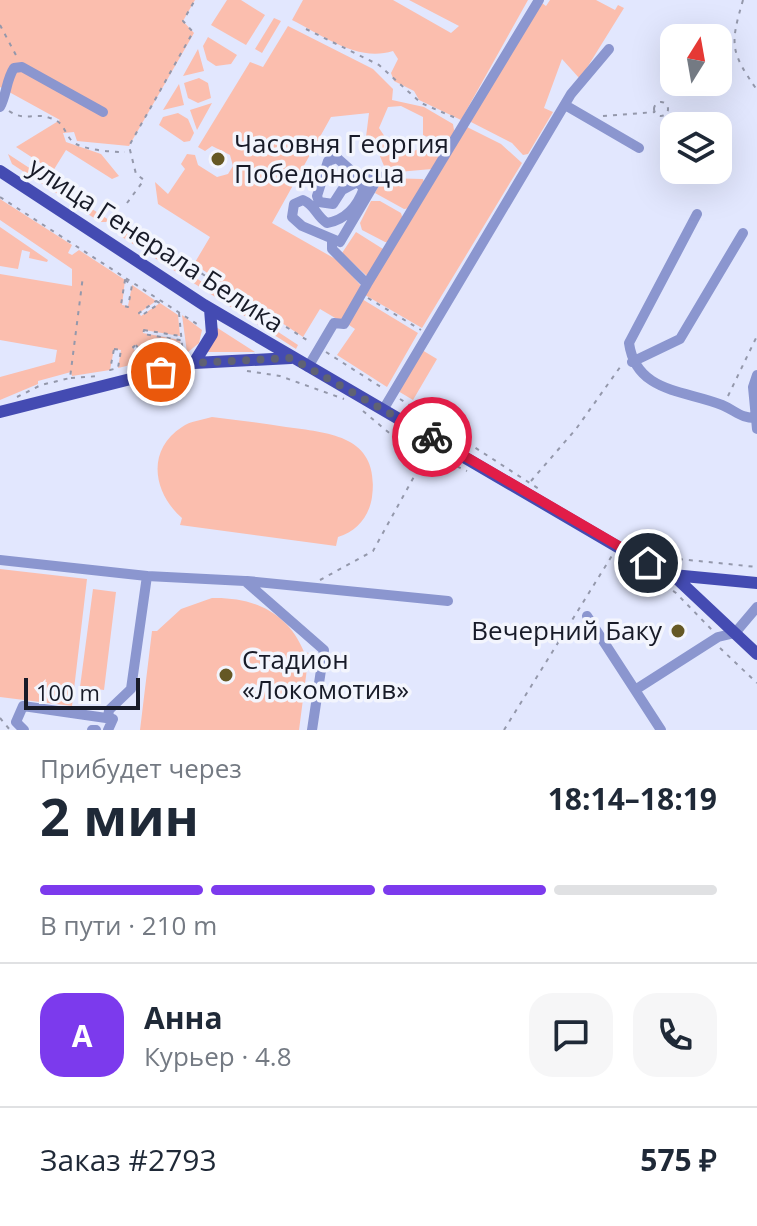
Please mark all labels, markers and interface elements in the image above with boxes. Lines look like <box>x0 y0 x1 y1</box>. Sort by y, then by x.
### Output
north arrow <box>660 24 732 96</box>
map controls <box>660 24 732 184</box>
button: layers <box>660 112 732 184</box>
place label: Часовня Георгия Победоносца <box>234 125 449 191</box>
street label: улица Генерала Белика <box>22 148 291 340</box>
marker: Часовня Георгия Победоносца <box>209 150 227 168</box>
pin <box>127 338 195 406</box>
icon: bag <box>139 350 183 394</box>
courier <box>392 397 472 477</box>
icon: bike <box>410 415 454 459</box>
pin <box>614 529 682 597</box>
icon: home <box>626 541 670 585</box>
place label: Вечерний Баку <box>471 612 663 648</box>
marker: Вечерний Баку <box>669 622 687 640</box>
place label: Стадион «Локомотив» <box>242 641 409 707</box>
marker: Стадион «Локомотив» <box>217 666 235 684</box>
scale bar <box>24 674 140 710</box>
text: 100 m <box>36 677 100 707</box>
text: Прибудет через <box>40 750 242 786</box>
text: 18:14–18:19 <box>548 778 717 819</box>
text: 2 мин <box>40 780 199 851</box>
text: В пути · 210 m <box>40 907 217 943</box>
button: chat <box>529 993 613 1077</box>
button: phone <box>633 993 717 1077</box>
text: Анна <box>144 997 223 1038</box>
text: А <box>72 1015 92 1056</box>
text: Курьер · 4.8 <box>144 1038 292 1074</box>
text: Заказ #2793 <box>40 1139 217 1180</box>
text: 575 ₽ <box>640 1139 717 1180</box>

